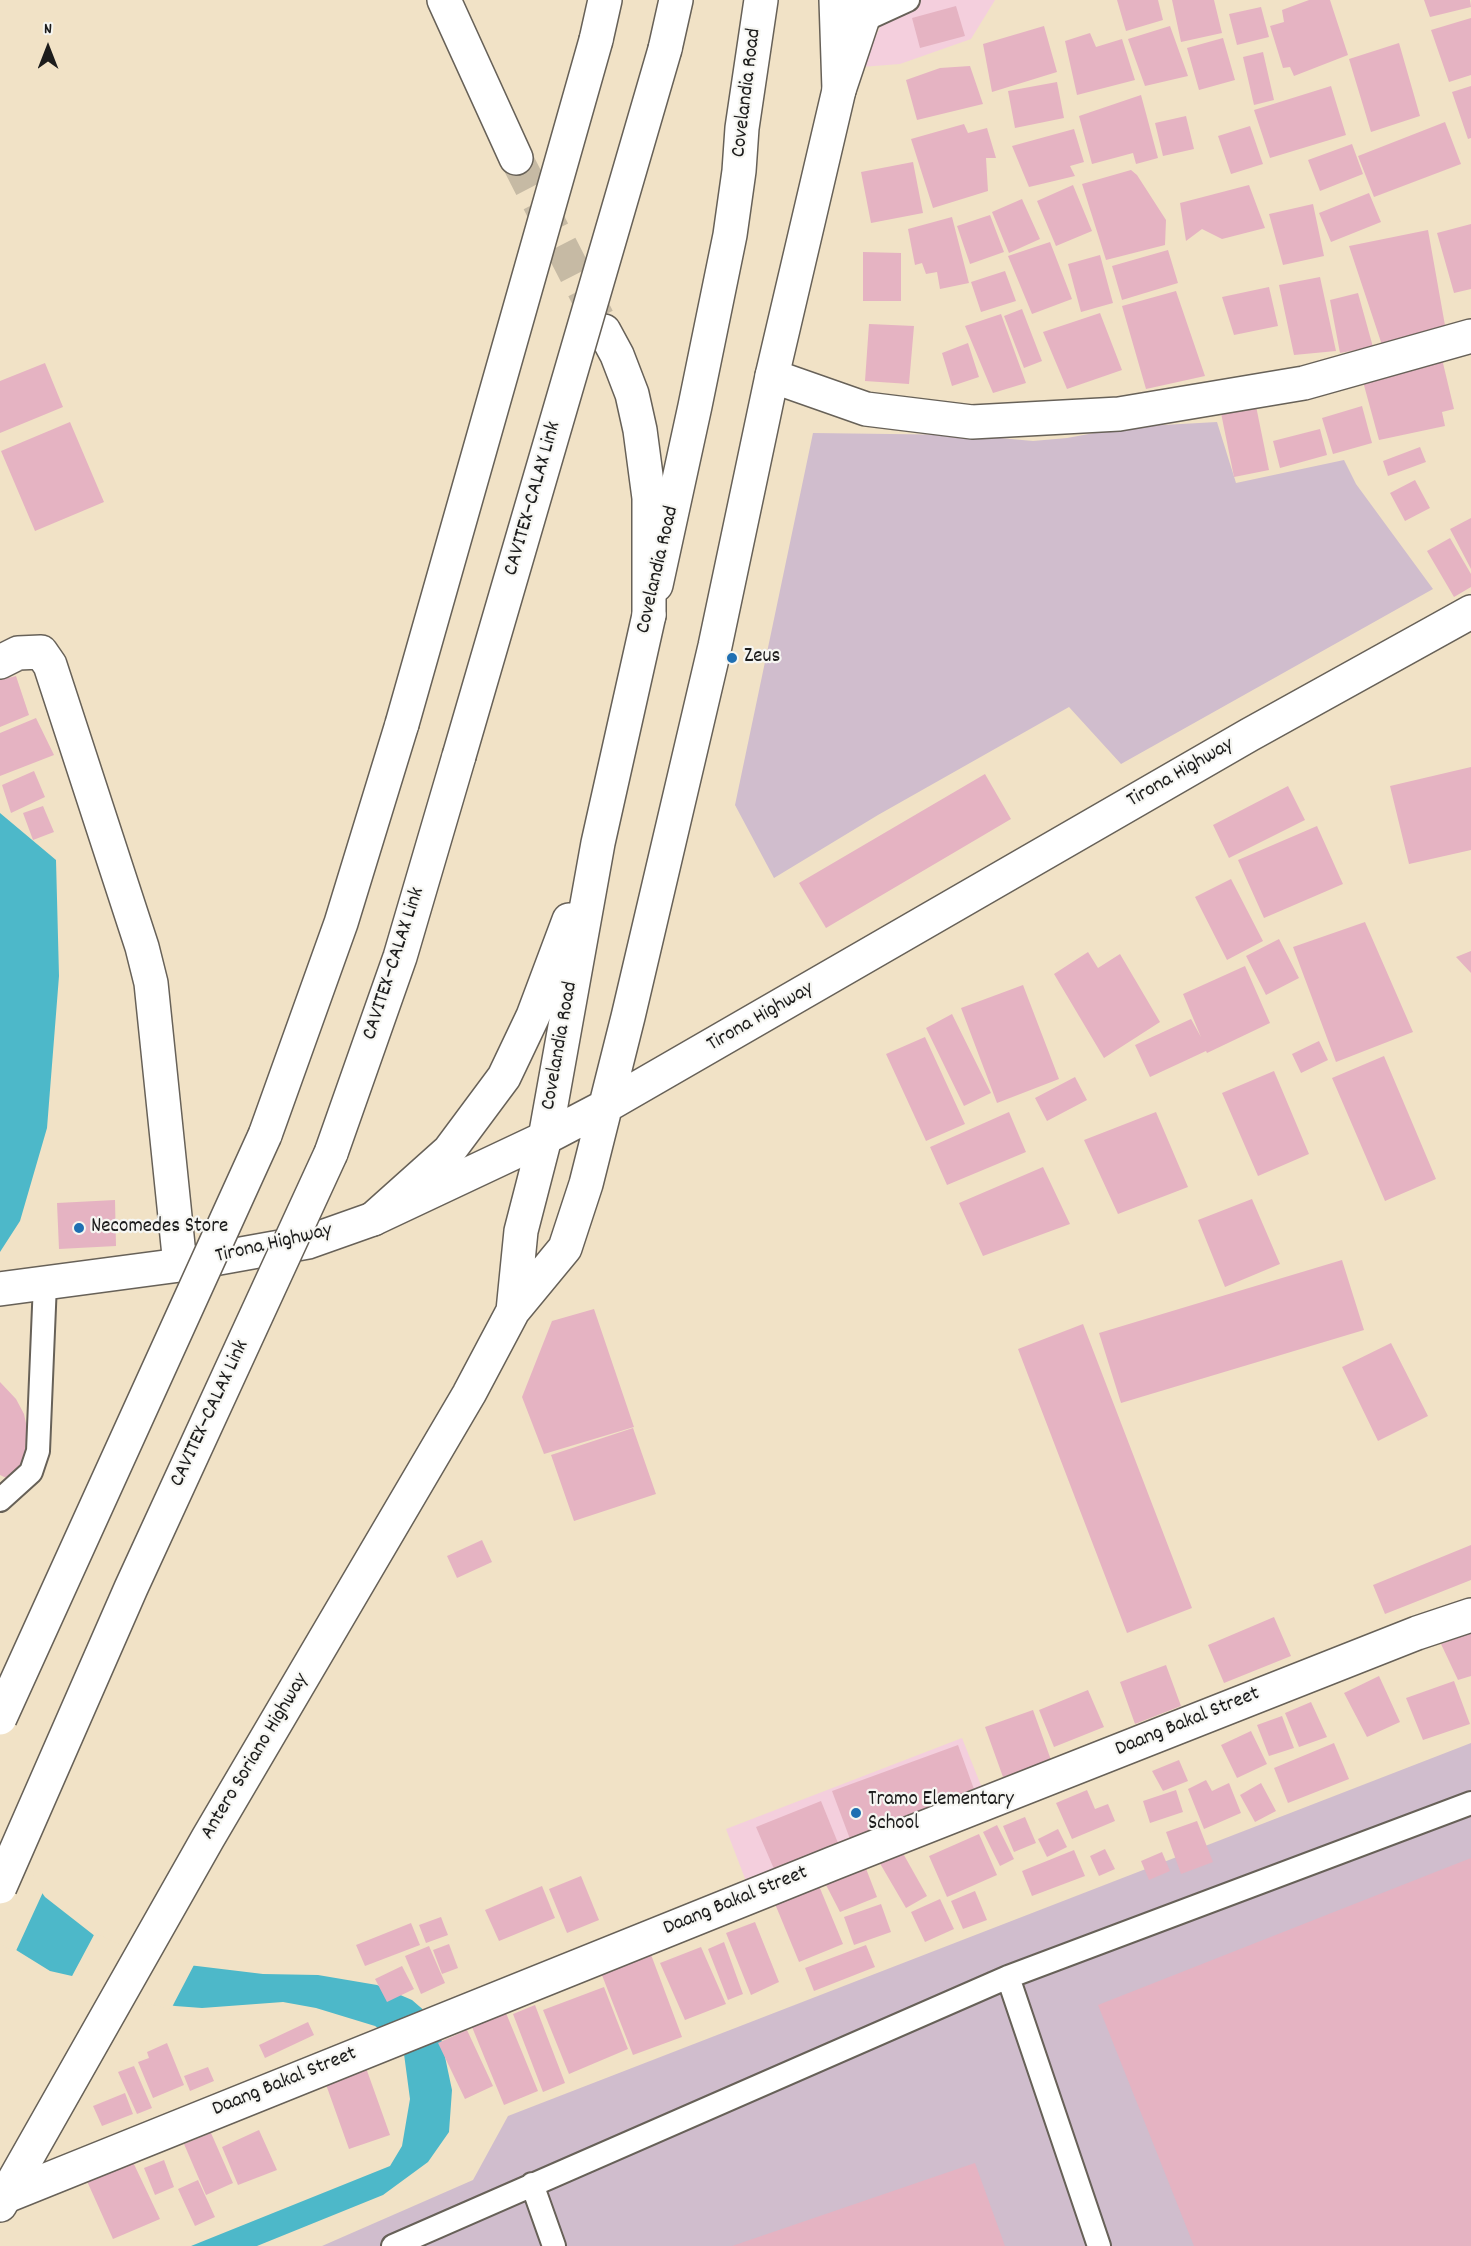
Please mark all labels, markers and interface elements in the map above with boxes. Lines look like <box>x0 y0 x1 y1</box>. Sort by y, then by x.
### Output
north arrow <box>18 18 78 78</box>
text: N <box>44 18 52 41</box>
street label: Covelandia Road <box>728 27 768 159</box>
street label: CAVITEX–CALAX Link <box>500 419 568 579</box>
street label: Covelandia Road <box>632 504 686 636</box>
place label: Zeus <box>744 645 780 671</box>
marker: Zeus <box>725 651 739 665</box>
street label: Tirona Highway <box>1123 733 1239 815</box>
street label: CAVITEX–CALAX Link <box>358 884 432 1044</box>
street label: Tirona Highway <box>703 977 819 1059</box>
street label: Covelandia Road <box>537 980 585 1112</box>
place label: Necomedes Store <box>91 1215 228 1241</box>
street label: Tirona Highway <box>213 1219 335 1271</box>
marker: Necomedes Store <box>72 1221 86 1235</box>
street label: CAVITEX–CALAX Link <box>166 1337 256 1491</box>
street label: Antero Soriano Highway <box>196 1669 316 1845</box>
street label: Daang Bakal Street <box>1112 1683 1264 1763</box>
place label: Tramo Elementary School <box>868 1788 1014 1838</box>
marker: Tramo Elementary School <box>849 1806 863 1820</box>
street label: Daang Bakal Street <box>660 1862 812 1942</box>
street label: Daang Bakal Street <box>209 2043 361 2123</box>

